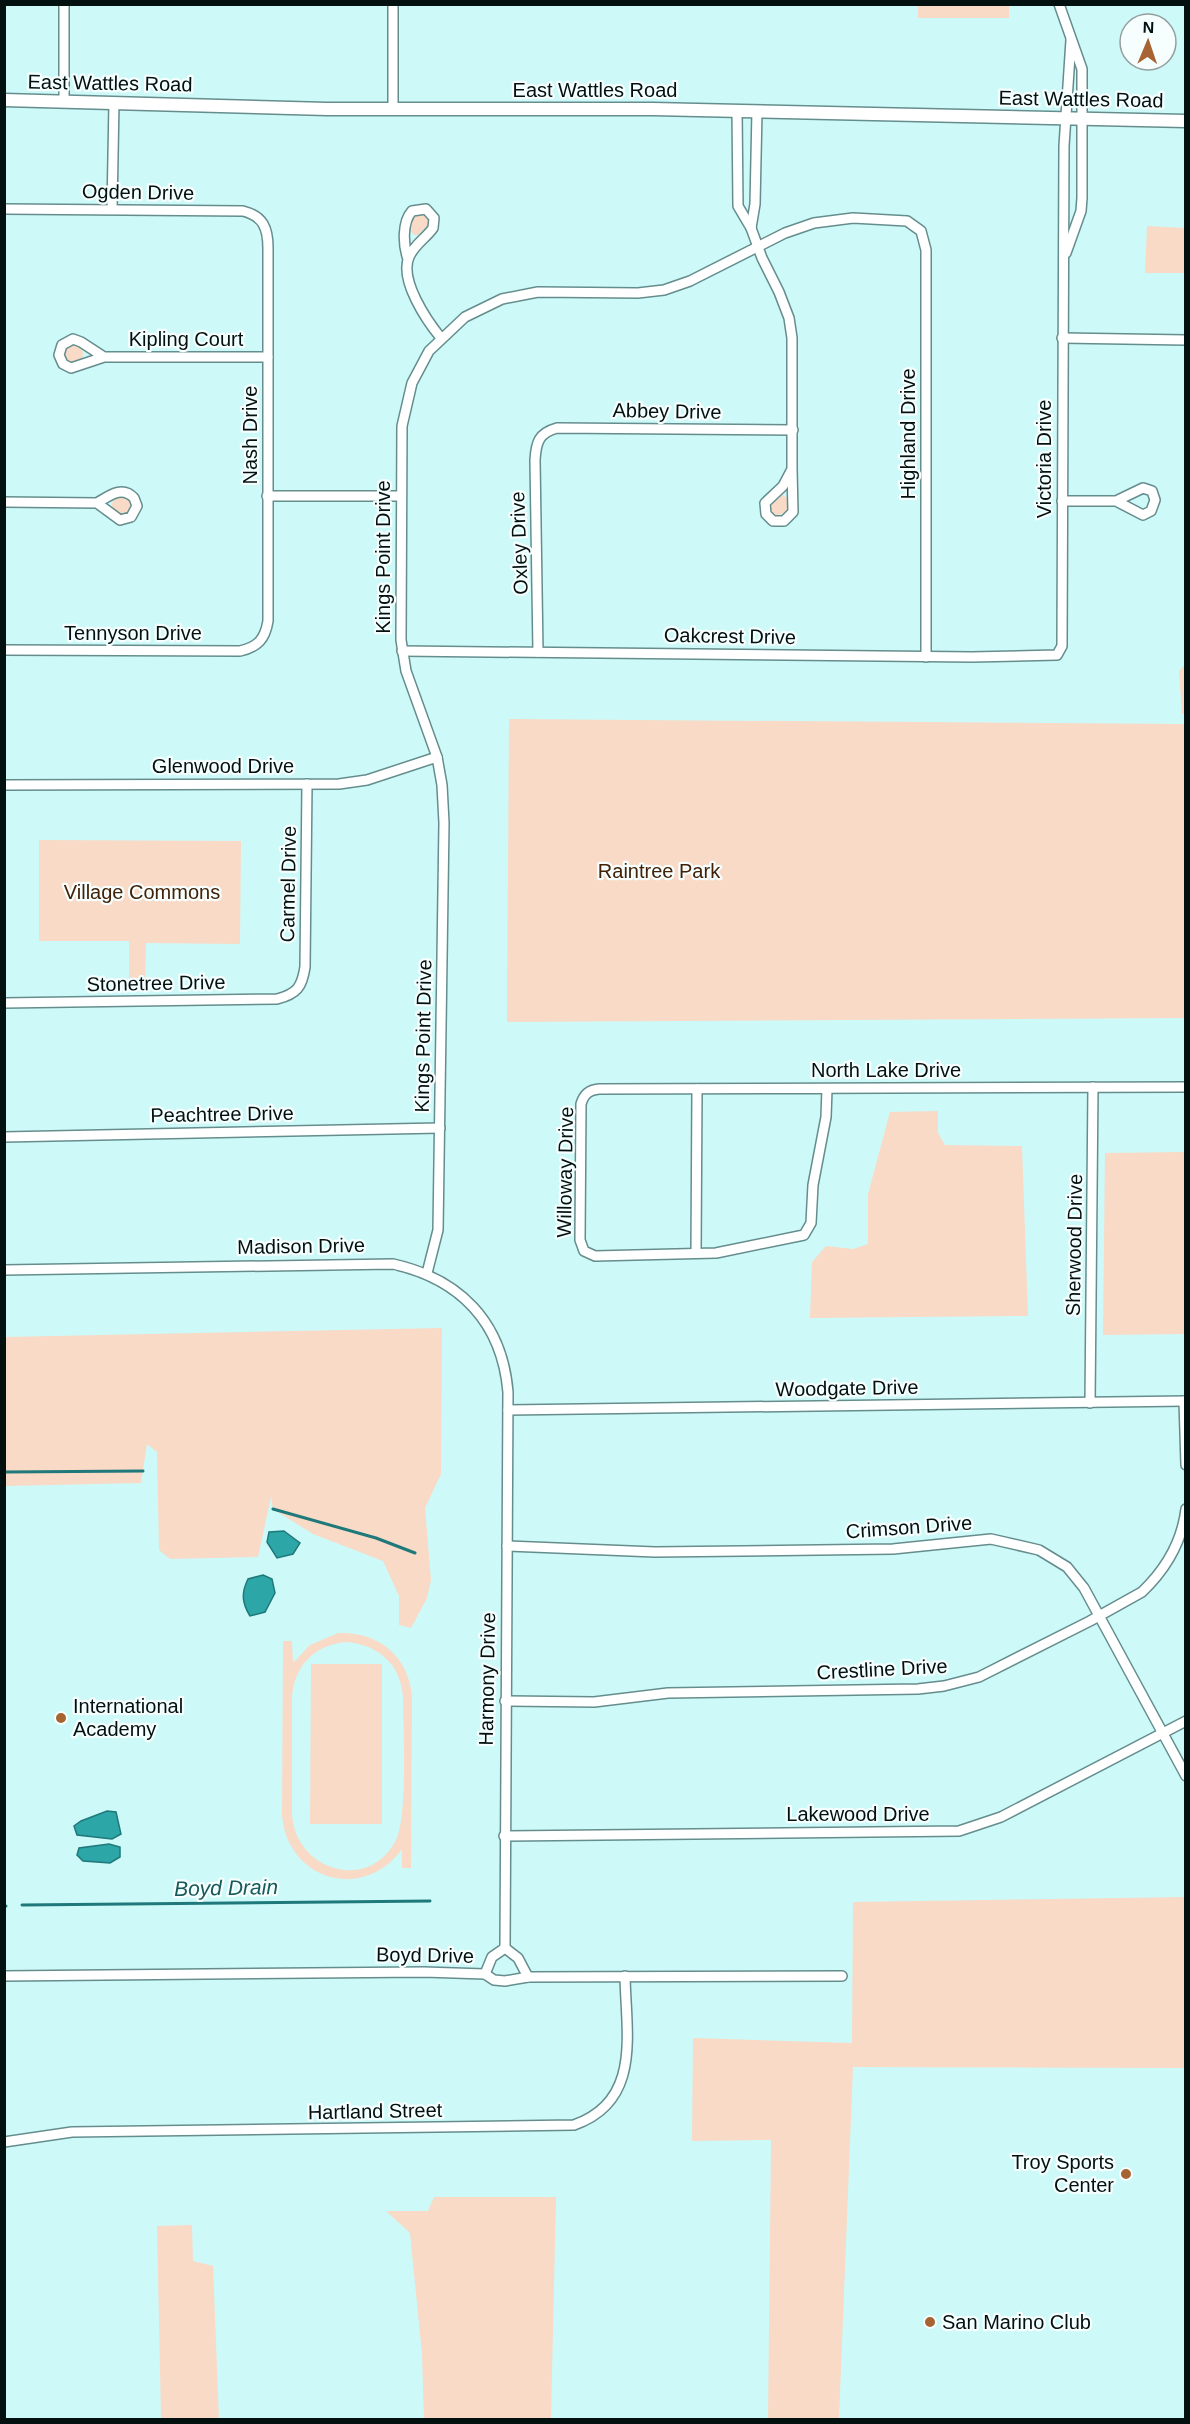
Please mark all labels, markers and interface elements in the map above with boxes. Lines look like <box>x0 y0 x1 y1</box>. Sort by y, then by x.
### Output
north arrow <box>1118 12 1178 72</box>
text: N <box>1142 19 1155 36</box>
street label: East Wattles Road <box>27 71 193 95</box>
street label: East Wattles Road <box>513 79 677 101</box>
street label: East Wattles Road <box>998 87 1164 111</box>
street label: Ogden Drive <box>82 180 194 204</box>
street label: Kipling Court <box>129 328 244 350</box>
street label: Highland Drive <box>897 368 919 500</box>
street label: Nash Drive <box>239 386 261 484</box>
street label: Abbey Drive <box>612 399 722 423</box>
street label: Victoria Drive <box>1033 400 1055 518</box>
street label: Kings Point Drive <box>372 480 394 634</box>
street label: Oxley Drive <box>506 491 532 595</box>
street label: Tennyson Drive <box>64 622 202 644</box>
street label: Oakcrest Drive <box>664 624 796 648</box>
street label: Glenwood Drive <box>152 755 294 777</box>
street label: Carmel Drive <box>276 825 300 943</box>
park label: Raintree Park <box>598 860 721 882</box>
park label: Village Commons <box>64 881 220 903</box>
street label: Kings Point Drive <box>411 959 435 1113</box>
street label: Stonetree Drive <box>86 971 226 995</box>
street label: North Lake Drive <box>811 1059 961 1081</box>
street label: Peachtree Drive <box>150 1102 294 1126</box>
street label: Willoway Drive <box>553 1106 577 1238</box>
street label: Sherwood Drive <box>1062 1174 1086 1316</box>
street label: Madison Drive <box>237 1234 365 1258</box>
street label: Woodgate Drive <box>775 1376 919 1400</box>
street label: Crimson Drive <box>845 1512 973 1542</box>
street label: Harmony Drive <box>475 1612 499 1746</box>
street label: Crestline Drive <box>816 1655 948 1683</box>
place label: International Academy <box>73 1695 183 1740</box>
marker: International Academy <box>54 1711 68 1725</box>
street label: Lakewood Drive <box>786 1803 930 1825</box>
water label: Boyd Drain <box>174 1875 278 1900</box>
street label: Boyd Drive <box>376 1943 474 1967</box>
street label: Hartland Street <box>308 2099 443 2123</box>
place label: Troy Sports Center <box>1011 2151 1114 2196</box>
marker: Troy Sports Center <box>1119 2167 1133 2181</box>
place label: San Marino Club <box>942 2311 1091 2333</box>
marker: San Marino Club <box>923 2315 937 2329</box>

